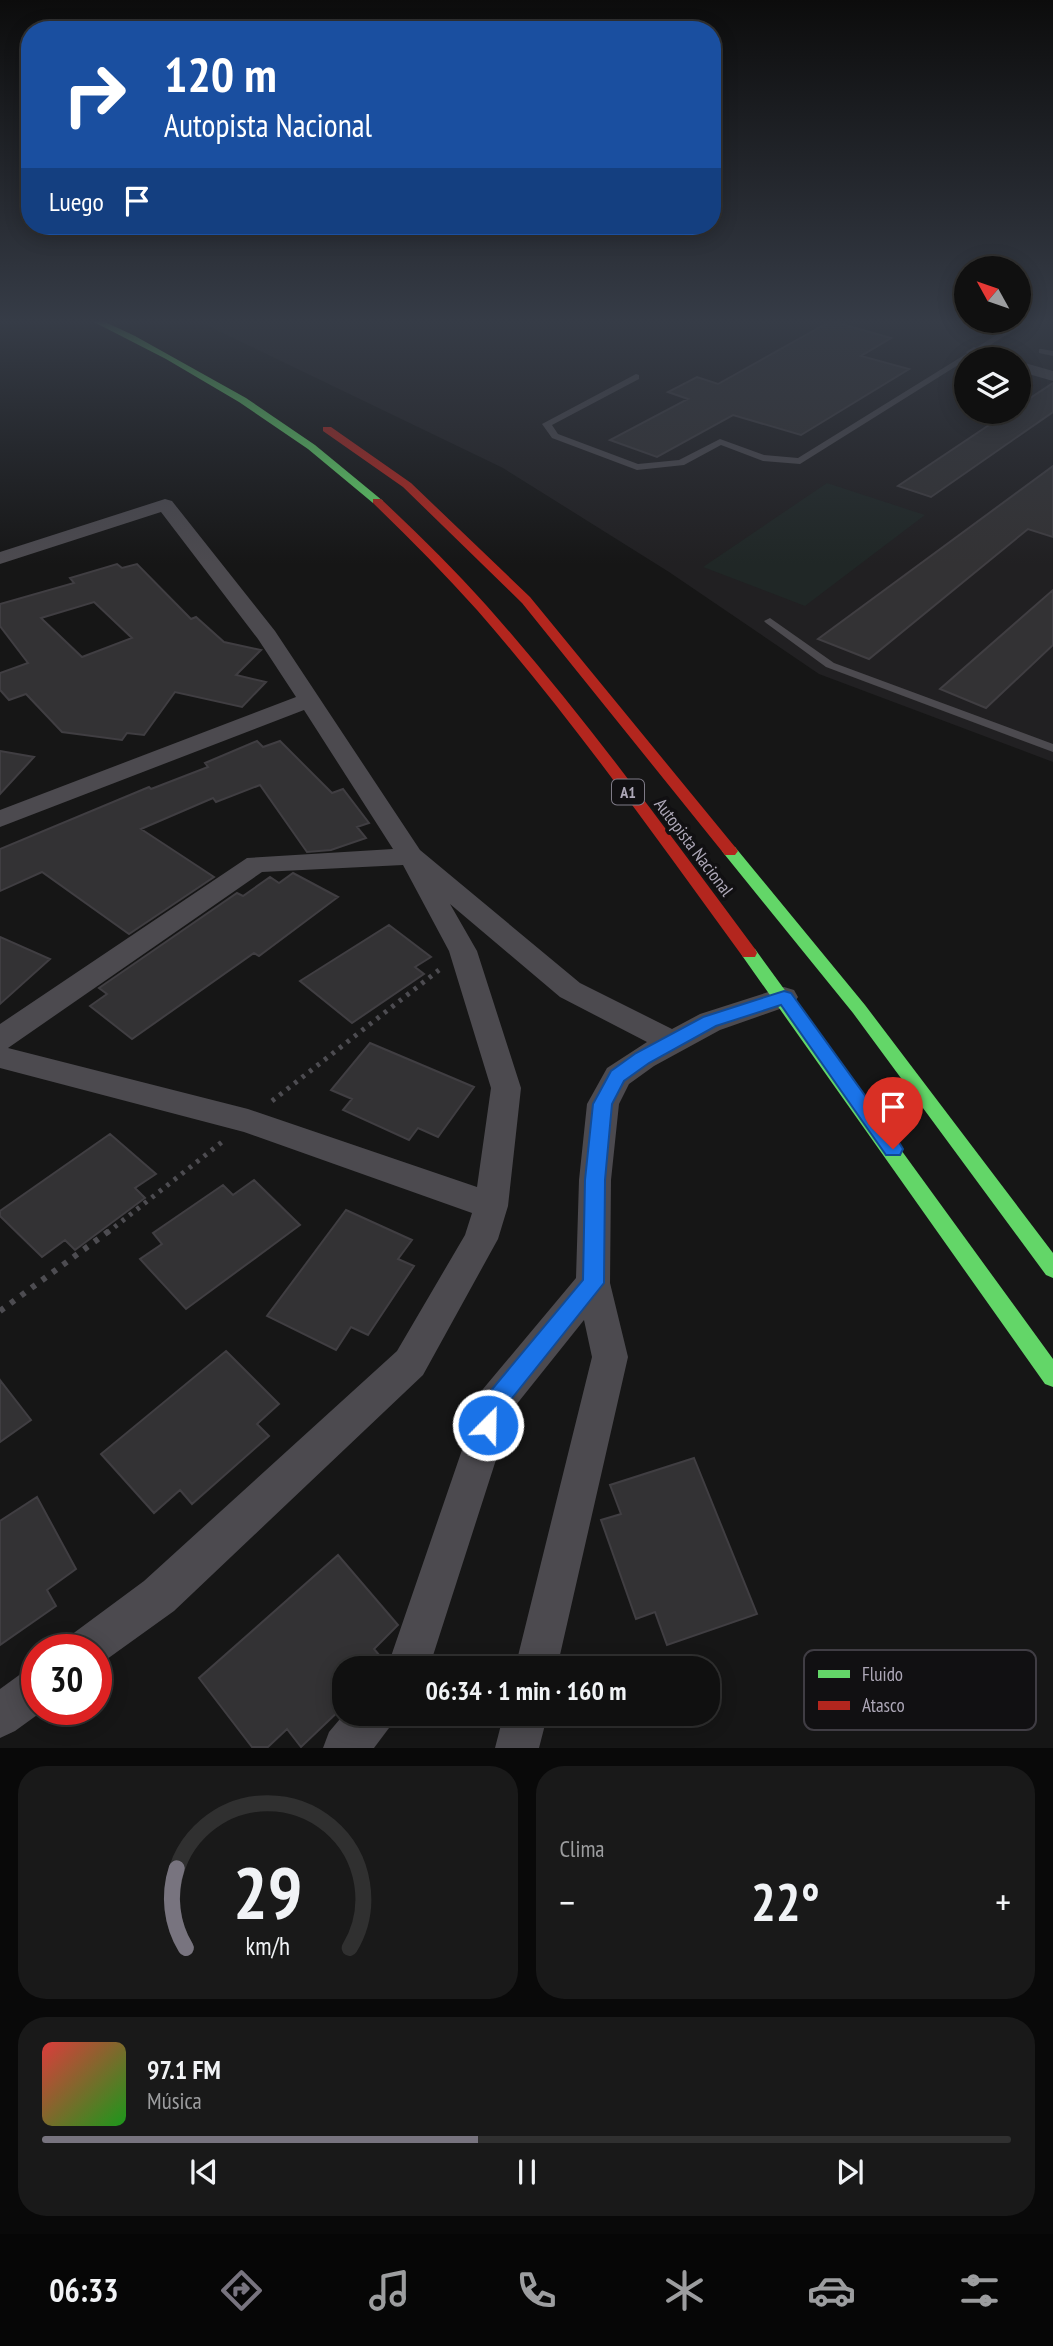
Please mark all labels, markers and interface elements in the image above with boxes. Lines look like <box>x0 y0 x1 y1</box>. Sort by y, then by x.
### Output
text: 120 m <box>164 42 277 106</box>
icon: right <box>49 49 140 140</box>
text: Autopista Nacional <box>164 104 372 146</box>
icon: arrive <box>118 182 156 220</box>
text: Luego <box>49 185 104 218</box>
north arrow <box>954 256 1031 332</box>
map controls <box>954 256 1031 424</box>
button: layers <box>954 347 1031 424</box>
road number: A1 <box>612 779 644 804</box>
street label: Autopista Nacional <box>650 793 739 901</box>
pin <box>863 1077 923 1149</box>
icon: arrive <box>874 1088 912 1126</box>
position arrow <box>451 1388 525 1462</box>
speed limit sign: 30 <box>21 1634 112 1725</box>
legend <box>804 1650 1036 1730</box>
text: Fluido <box>862 1662 903 1686</box>
text: 06:34 · 1 min · 160 m <box>426 1674 626 1707</box>
text: Atasco <box>862 1693 905 1717</box>
text: Clima <box>560 1834 605 1863</box>
text: 29 <box>233 1845 303 1939</box>
text: 22° <box>751 1868 820 1935</box>
text: − <box>560 1877 575 1926</box>
text: + <box>995 1877 1011 1926</box>
text: km/h <box>246 1930 290 1962</box>
text: 97.1 FM <box>147 2053 221 2086</box>
text: Música <box>147 2086 202 2115</box>
icon: previous <box>185 2153 223 2191</box>
icon: pause <box>508 2153 546 2191</box>
icon: next <box>831 2153 869 2191</box>
icon: directions <box>217 2266 266 2315</box>
icon: music <box>365 2266 414 2315</box>
icon: phone <box>512 2266 561 2315</box>
icon: climate <box>660 2266 709 2315</box>
icon: car <box>807 2266 856 2315</box>
icon: filters <box>955 2266 1004 2315</box>
text: 06:33 <box>49 2269 118 2311</box>

